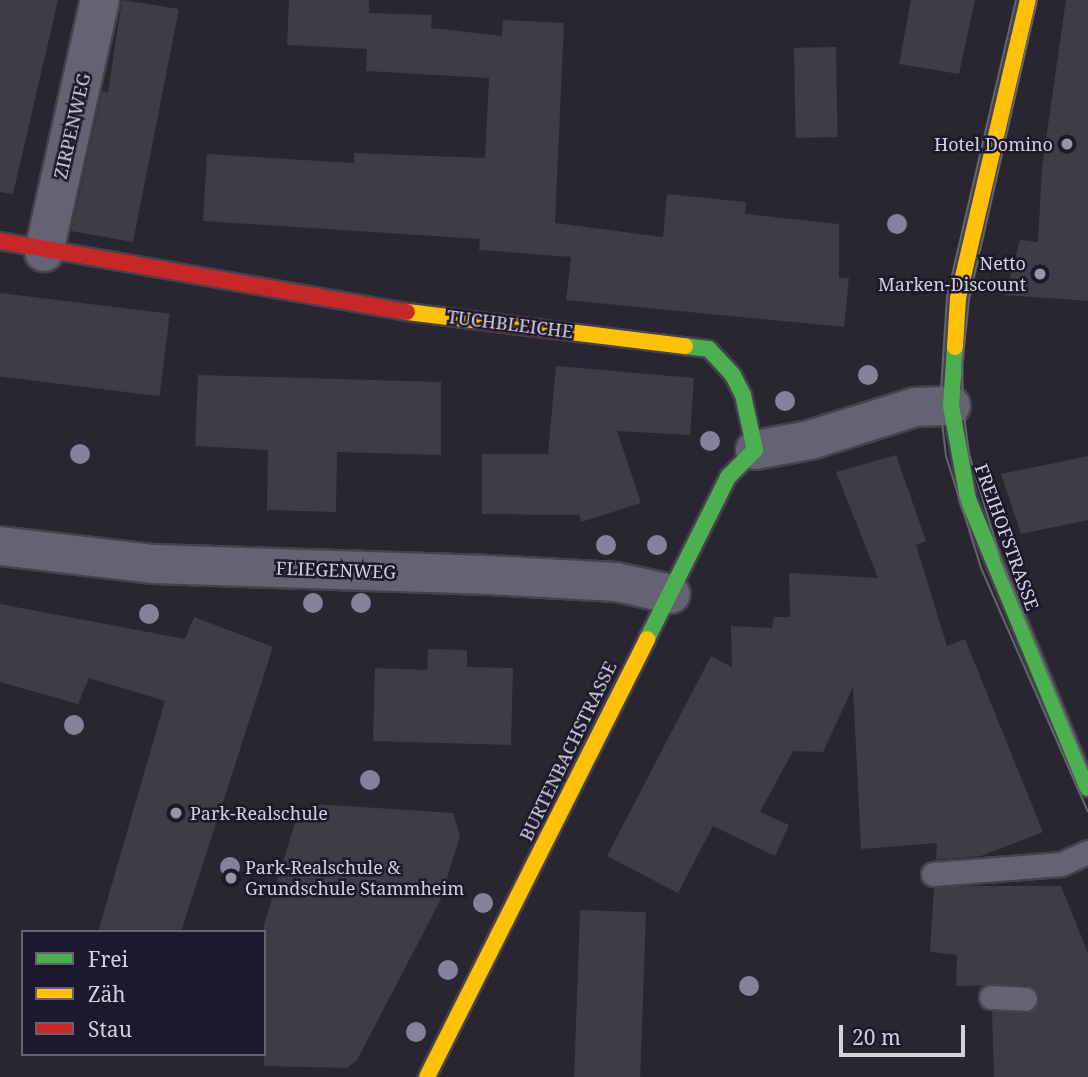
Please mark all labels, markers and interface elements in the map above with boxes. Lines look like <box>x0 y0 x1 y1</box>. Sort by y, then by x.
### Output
street label: ZIRPENWEG <box>49 71 95 181</box>
place label: Hotel Domino <box>934 133 1053 155</box>
marker: Hotel Domino <box>1059 136 1075 152</box>
place label: Netto Marken-Discount <box>878 253 1026 296</box>
marker: Netto Marken-Discount <box>1032 266 1048 282</box>
street label: TUCHBLEICHE <box>446 306 574 342</box>
street label: FREIHOFSTRASSE <box>970 461 1044 613</box>
street label: FLIEGENWEG <box>275 557 397 583</box>
street label: BURTENBACHSTRASSE <box>515 658 621 844</box>
place label: Park-Realschule <box>190 802 328 824</box>
marker: Park-Realschule <box>168 805 184 821</box>
place label: Park-Realschule & Grundschule Stammheim <box>245 857 464 900</box>
marker: Park-Realschule & Grundschule Stammheim <box>223 870 239 886</box>
legend <box>21 930 266 1056</box>
text: Frei <box>88 945 128 973</box>
text: Zäh <box>88 980 126 1008</box>
scale bar <box>843 1010 969 1054</box>
text: Stau <box>88 1015 132 1043</box>
text: 20 m <box>852 1023 901 1051</box>

